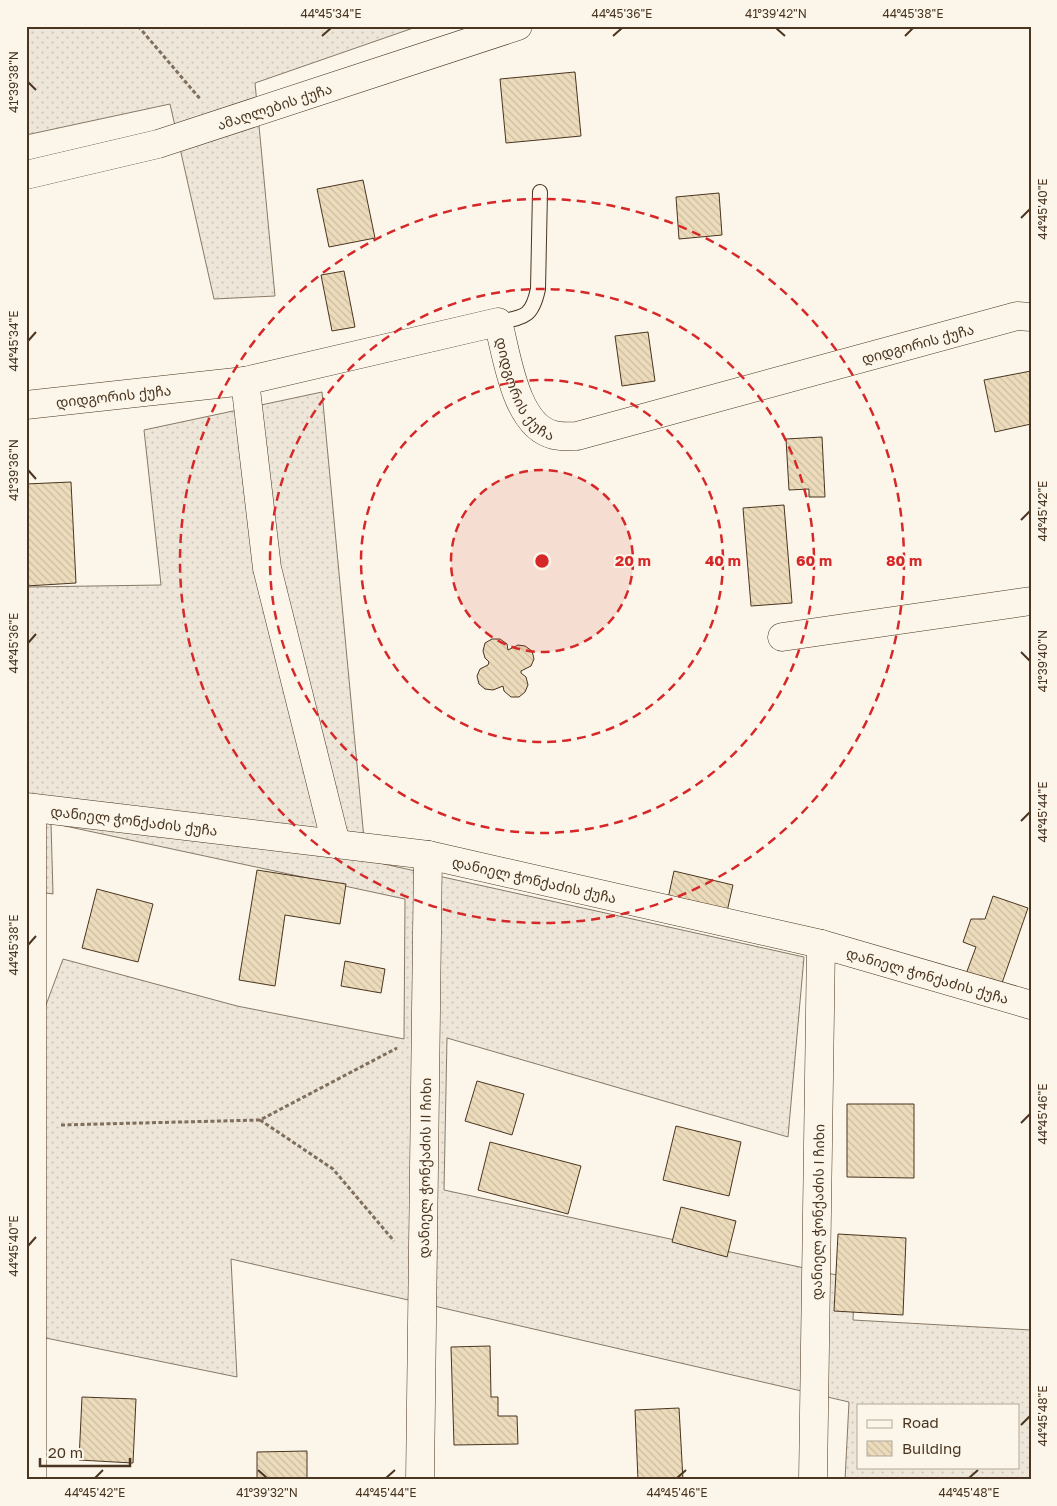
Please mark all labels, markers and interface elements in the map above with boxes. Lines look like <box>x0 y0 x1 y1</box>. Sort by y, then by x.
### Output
text: 44°45'34"E <box>301 6 361 21</box>
text: 44°45'36"E <box>592 6 652 21</box>
text: 41°39'42"N <box>745 6 807 21</box>
text: 44°45'38"E <box>883 6 943 21</box>
text: 41°39'38"N <box>6 51 21 113</box>
street label: ამაღლების ქუჩა <box>215 79 334 133</box>
text: 44°45'40"E <box>1035 178 1050 240</box>
text: 44°45'34"E <box>6 311 21 371</box>
street label: დიდგორის ქუჩა <box>859 320 976 368</box>
street label: დიდგორის ქუჩა <box>492 335 557 443</box>
street label: დიდგორის ქუჩა <box>55 381 172 411</box>
text: 41°39'36"N <box>6 439 21 501</box>
text: 44°45'42"E <box>1035 481 1050 541</box>
text: 20 m <box>615 551 651 569</box>
text: 40 m <box>705 551 741 569</box>
text: 60 m <box>796 551 832 569</box>
text: 80 m <box>886 551 922 569</box>
centre of rings <box>533 552 551 570</box>
text: 44°45'36"E <box>6 613 21 673</box>
text: 41°39'40"N <box>1035 630 1050 692</box>
text: 44°45'44"E <box>1035 781 1050 843</box>
street label: დანიელ ჭონქაძის ქუჩა <box>50 802 219 838</box>
street label: დანიელ ჭონქაძის ქუჩა <box>450 852 618 906</box>
text: 44°45'38"E <box>6 915 21 975</box>
street label: დანიელ ჭონქაძის ქუჩა <box>844 943 1011 1007</box>
street label: დანიელ ჭონქაძის II ჩიხი <box>414 1078 434 1258</box>
text: 44°45'46"E <box>1035 1083 1050 1145</box>
street label: დანიელ ჭონქაძის I ჩიხი <box>807 1124 827 1300</box>
text: 44°45'40"E <box>6 1215 21 1277</box>
text: 44°45'48"E <box>1035 1385 1050 1447</box>
legend <box>857 1404 1020 1468</box>
text: Road <box>902 1413 939 1431</box>
scale bar <box>40 1436 130 1468</box>
text: Building <box>902 1439 962 1457</box>
text: 20 m <box>48 1443 83 1461</box>
text: 44°45'42"E <box>65 1485 125 1500</box>
text: 41°39'32"N <box>236 1485 298 1500</box>
text: 44°45'44"E <box>355 1485 417 1500</box>
text: 44°45'46"E <box>646 1485 708 1500</box>
text: 44°45'48"E <box>938 1485 1000 1500</box>

